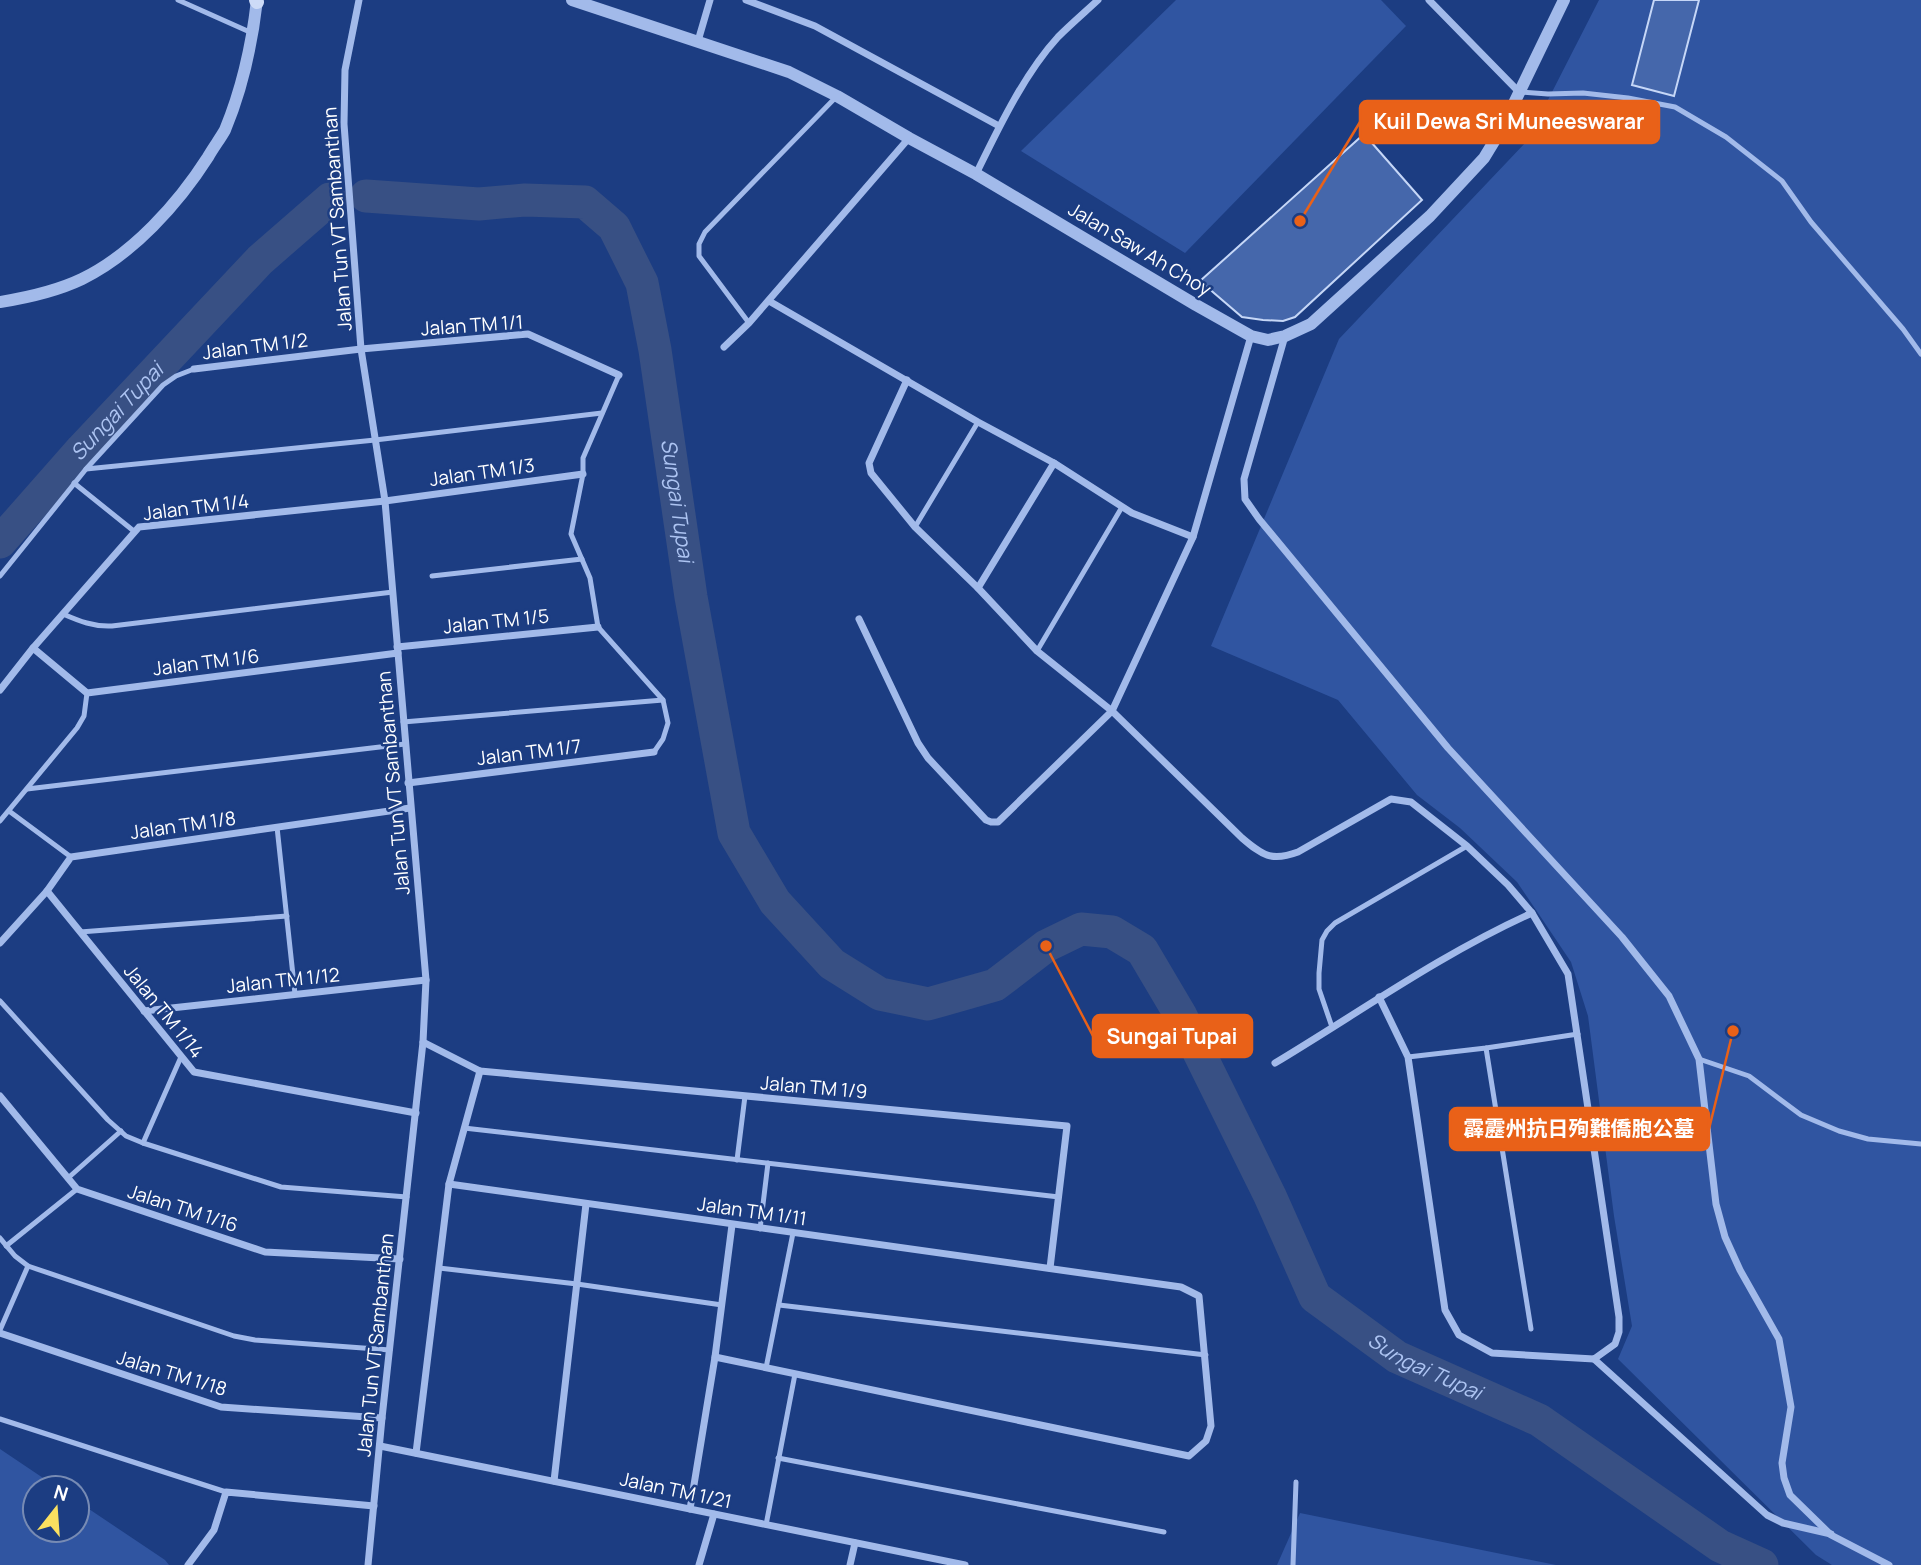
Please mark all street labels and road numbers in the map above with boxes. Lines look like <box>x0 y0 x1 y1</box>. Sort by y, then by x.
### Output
street label: Jalan Tun VT Sambanthan <box>316 106 358 332</box>
street label: Jalan Saw Ah Choy <box>1064 196 1216 302</box>
street label: Jalan TM 1/1 <box>420 308 524 342</box>
street label: Jalan TM 1/2 <box>201 327 309 365</box>
street label: Jalan TM 1/3 <box>428 452 536 492</box>
street label: Jalan TM 1/4 <box>142 488 250 526</box>
street label: Jalan TM 1/5 <box>442 603 550 639</box>
street label: Jalan TM 1/6 <box>151 643 261 681</box>
street label: Jalan Tun VT Sambanthan <box>370 670 416 896</box>
street label: Jalan TM 1/7 <box>475 733 583 771</box>
street label: Jalan TM 1/8 <box>129 805 237 845</box>
street label: Jalan TM 1/14 <box>118 959 210 1063</box>
street label: Jalan TM 1/12 <box>225 961 341 999</box>
street label: Jalan TM 1/9 <box>760 1069 868 1105</box>
street label: Jalan TM 1/16 <box>125 1178 241 1238</box>
street label: Jalan TM 1/11 <box>696 1190 808 1232</box>
street label: Jalan Tun VT Sambanthan <box>350 1232 400 1458</box>
street label: Jalan TM 1/18 <box>114 1344 230 1402</box>
street label: Jalan TM 1/21 <box>618 1465 734 1515</box>

